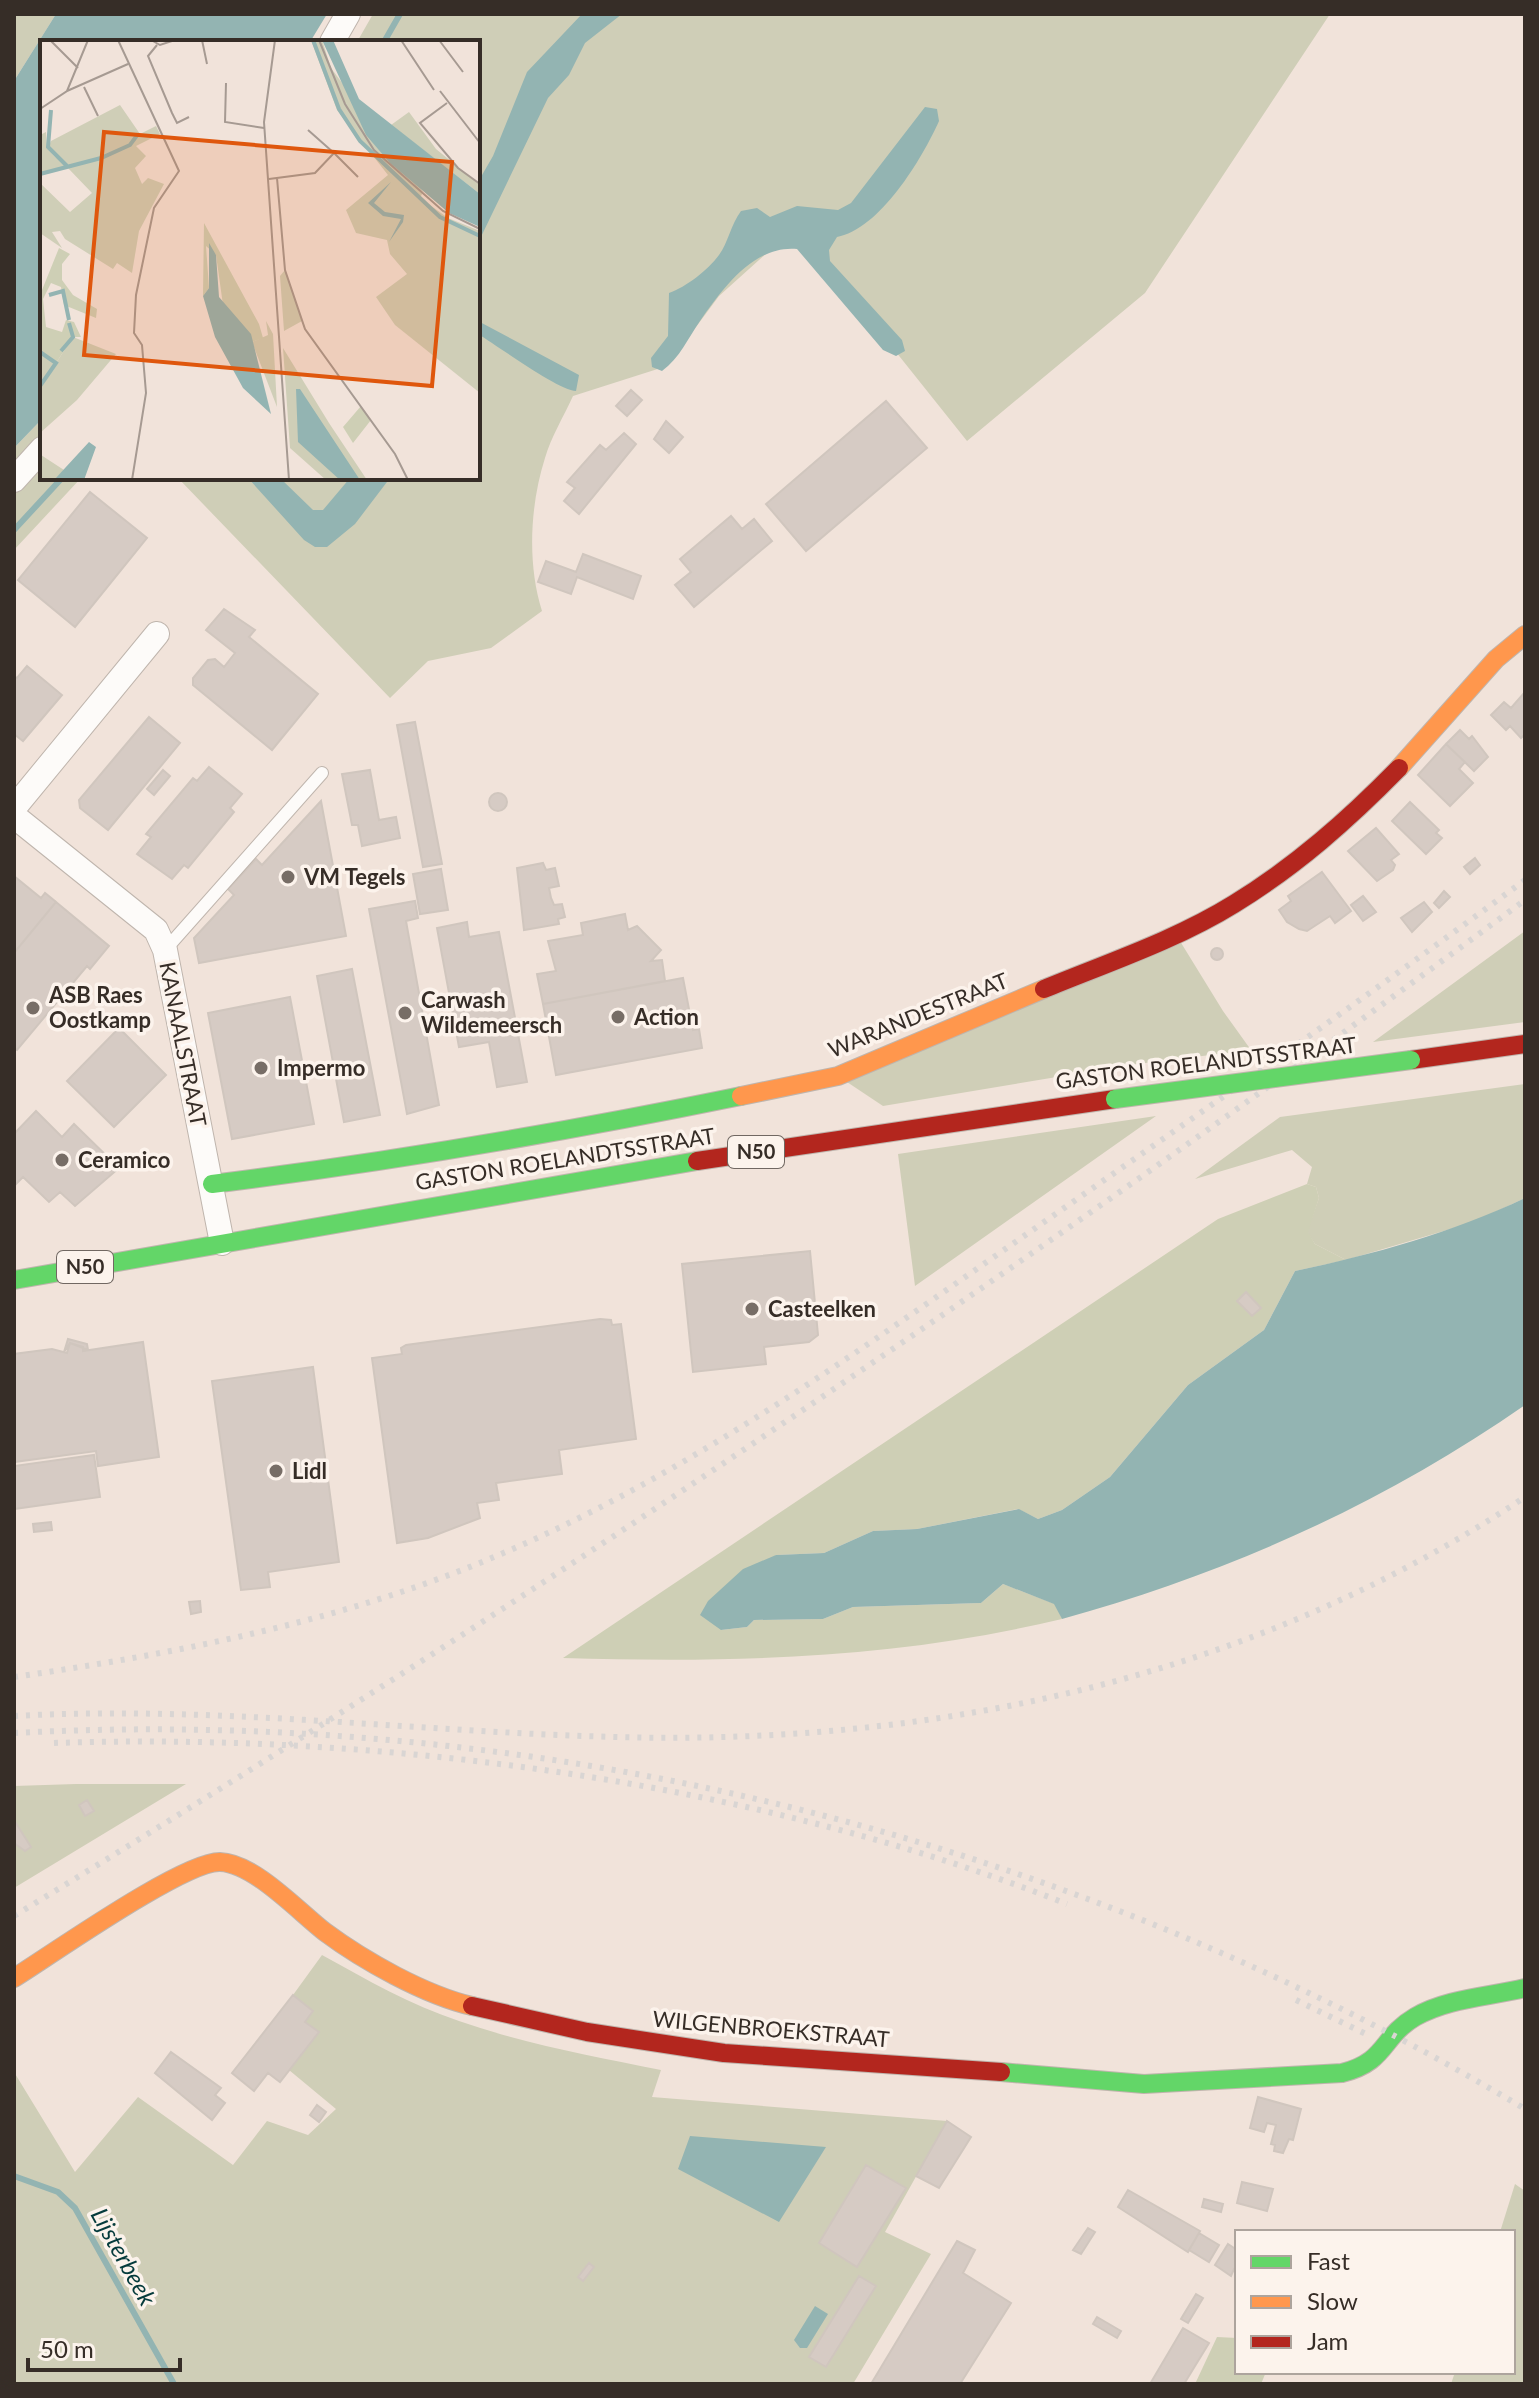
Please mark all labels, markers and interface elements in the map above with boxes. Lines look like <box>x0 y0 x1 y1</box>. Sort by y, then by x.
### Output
inset map <box>40 40 480 480</box>
place label: VM Tegels <box>303 863 405 890</box>
marker: VM Tegels <box>279 868 297 886</box>
street label: KANAALSTRAAT <box>154 959 213 1129</box>
street label: WARANDESTRAAT <box>824 966 1012 1063</box>
place label: ASB Raes Oostkamp <box>48 981 151 1033</box>
place label: Carwash Wildemeersch <box>421 986 562 1038</box>
marker: ASB Raes Oostkamp <box>24 999 42 1017</box>
place label: Action <box>633 1003 699 1030</box>
marker: Carwash Wildemeersch <box>396 1004 414 1022</box>
marker: Action <box>609 1008 627 1026</box>
street label: GASTON ROELANDTSSTRAAT <box>1054 1031 1358 1094</box>
place label: Impermo <box>277 1054 365 1081</box>
marker: Impermo <box>252 1059 270 1077</box>
street label: GASTON ROELANDTSSTRAAT <box>413 1121 717 1196</box>
road number: N50 <box>728 1136 784 1168</box>
place label: Ceramico <box>78 1146 170 1173</box>
marker: Ceramico <box>53 1151 71 1169</box>
road number: N50 <box>57 1251 113 1283</box>
place label: Casteelken <box>768 1295 876 1322</box>
marker: Casteelken <box>743 1300 761 1318</box>
place label: Lidl <box>292 1457 327 1484</box>
marker: Lidl <box>267 1462 285 1480</box>
street label: WILGENBROEKSTRAAT <box>651 2005 891 2052</box>
water label: Lijsterbeek <box>86 2203 163 2311</box>
legend <box>1235 2230 1515 2374</box>
text: Fast <box>1307 2246 1350 2275</box>
text: Slow <box>1307 2286 1358 2315</box>
scale bar <box>28 2322 180 2372</box>
text: Jam <box>1307 2326 1348 2355</box>
text: 50 m <box>40 2334 94 2363</box>

